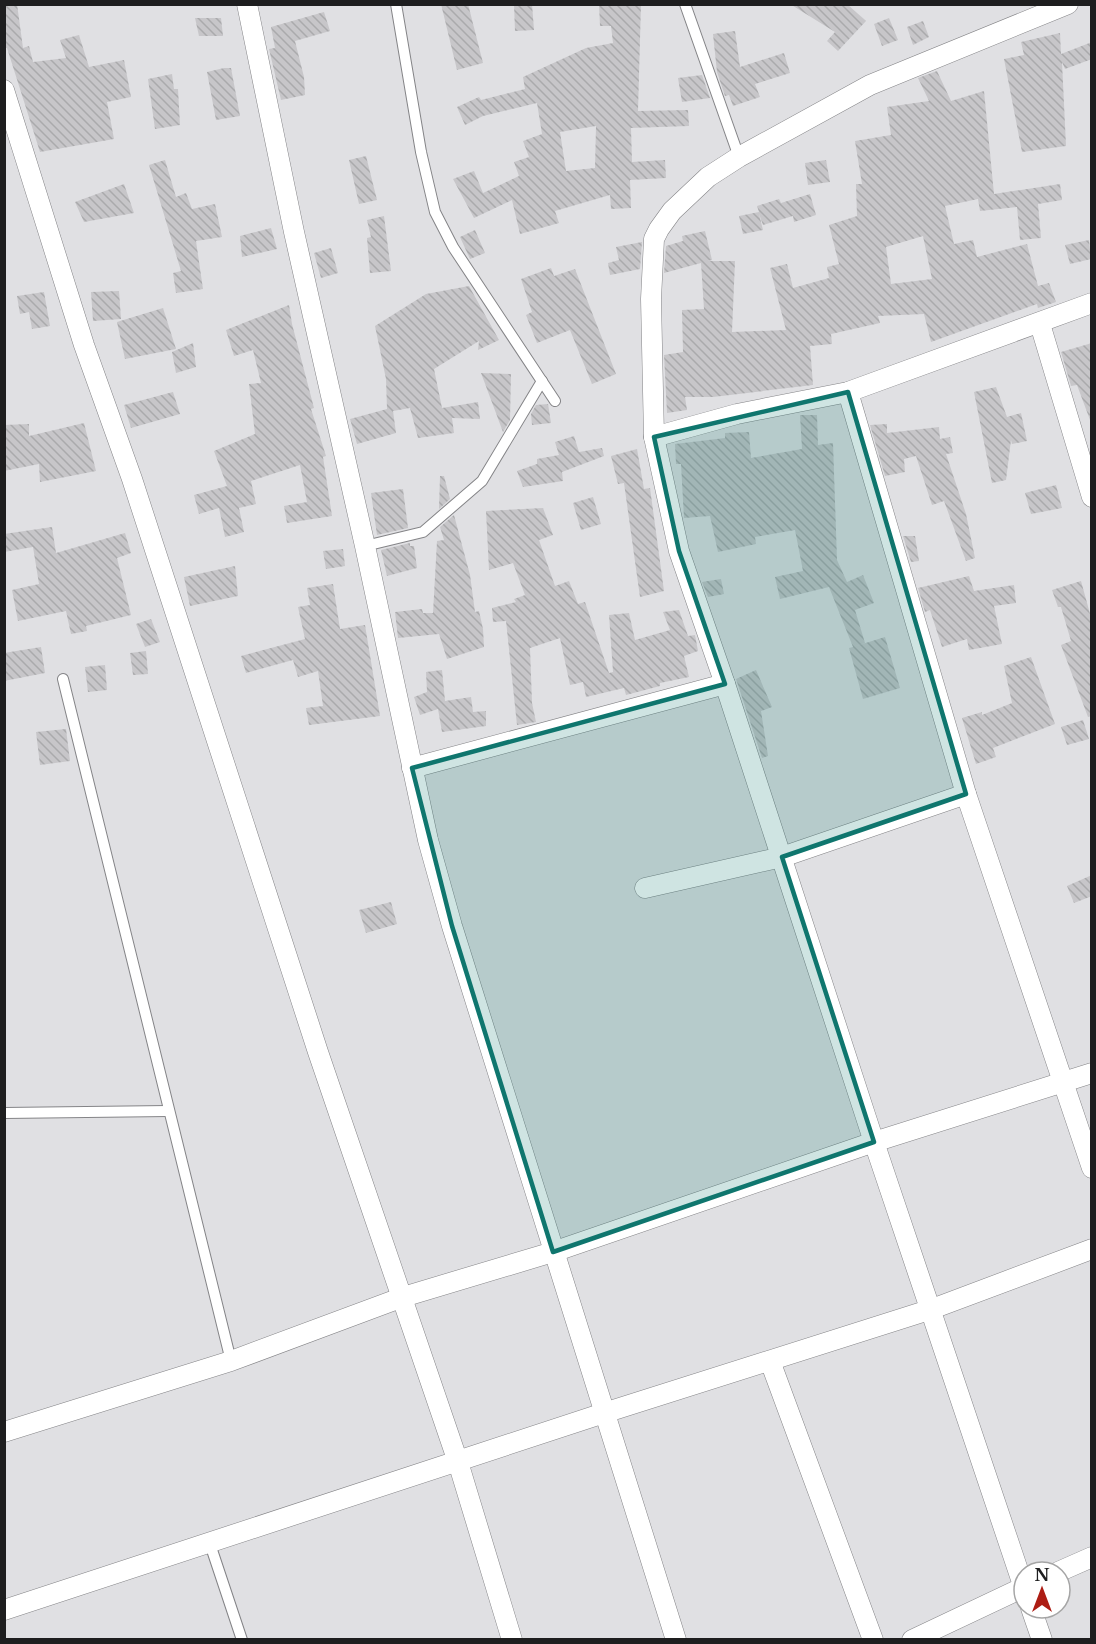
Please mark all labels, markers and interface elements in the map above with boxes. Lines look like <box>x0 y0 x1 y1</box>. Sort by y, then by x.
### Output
north arrow <box>1012 1560 1072 1620</box>
text: N <box>1034 1565 1050 1585</box>

